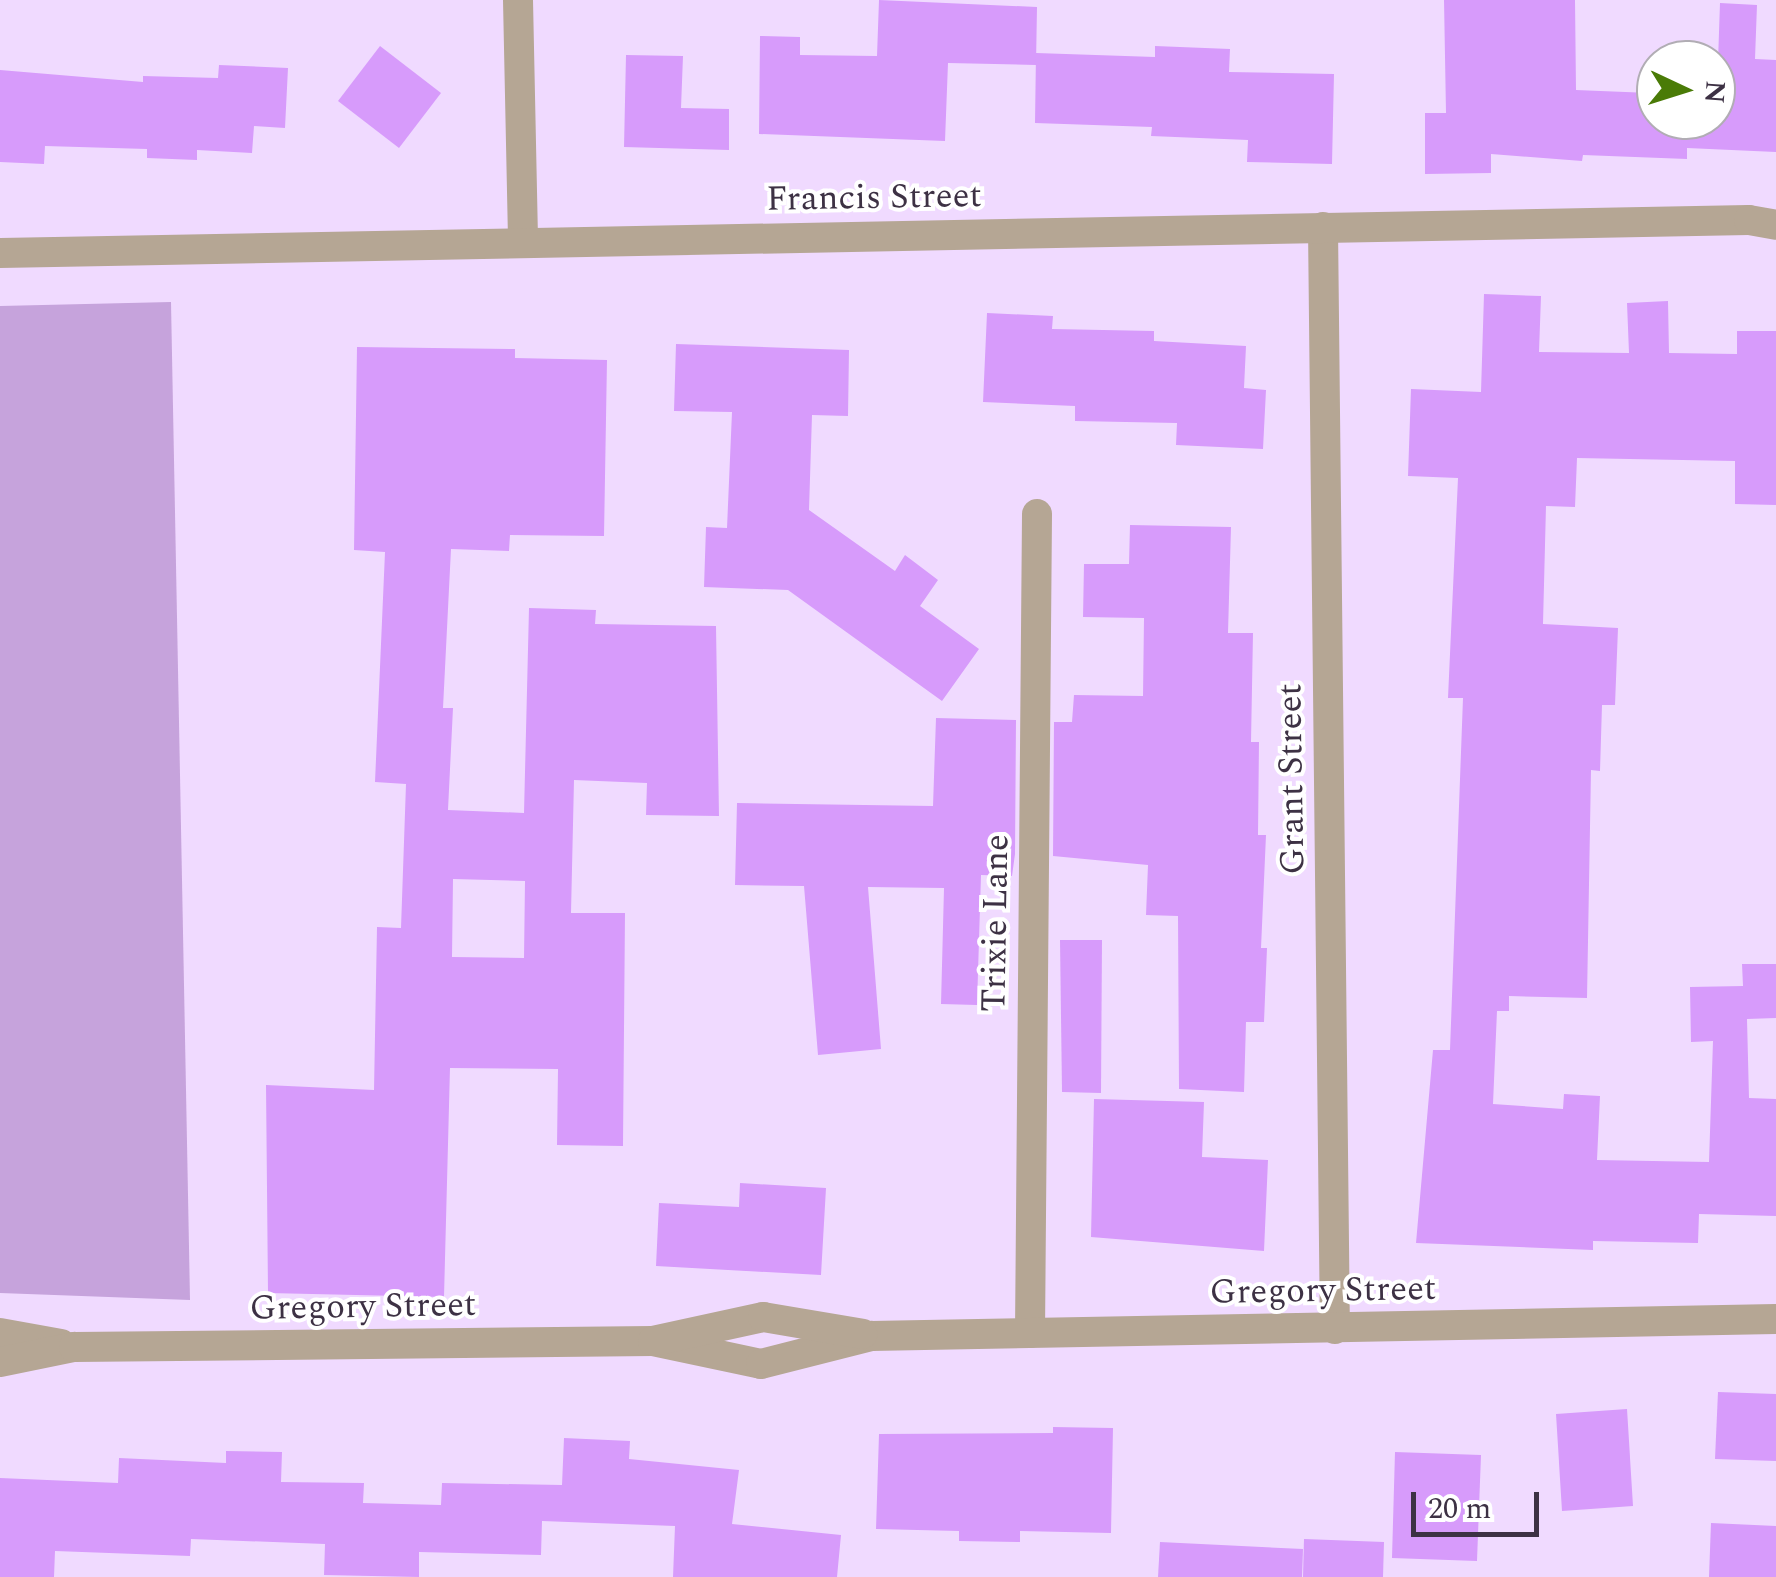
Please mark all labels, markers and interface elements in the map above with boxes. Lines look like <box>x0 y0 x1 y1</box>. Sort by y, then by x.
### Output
north arrow <box>1636 40 1736 140</box>
text: N <box>1692 79 1737 105</box>
street label: Francis Street <box>766 175 982 221</box>
street label: Grant Street <box>1269 683 1315 875</box>
street label: Trixie Lane <box>973 834 1019 1012</box>
street label: Gregory Street <box>1209 1268 1437 1314</box>
street label: Gregory Street <box>249 1284 477 1330</box>
scale bar <box>1416 1472 1544 1534</box>
text: 20 m <box>1428 1486 1491 1532</box>

